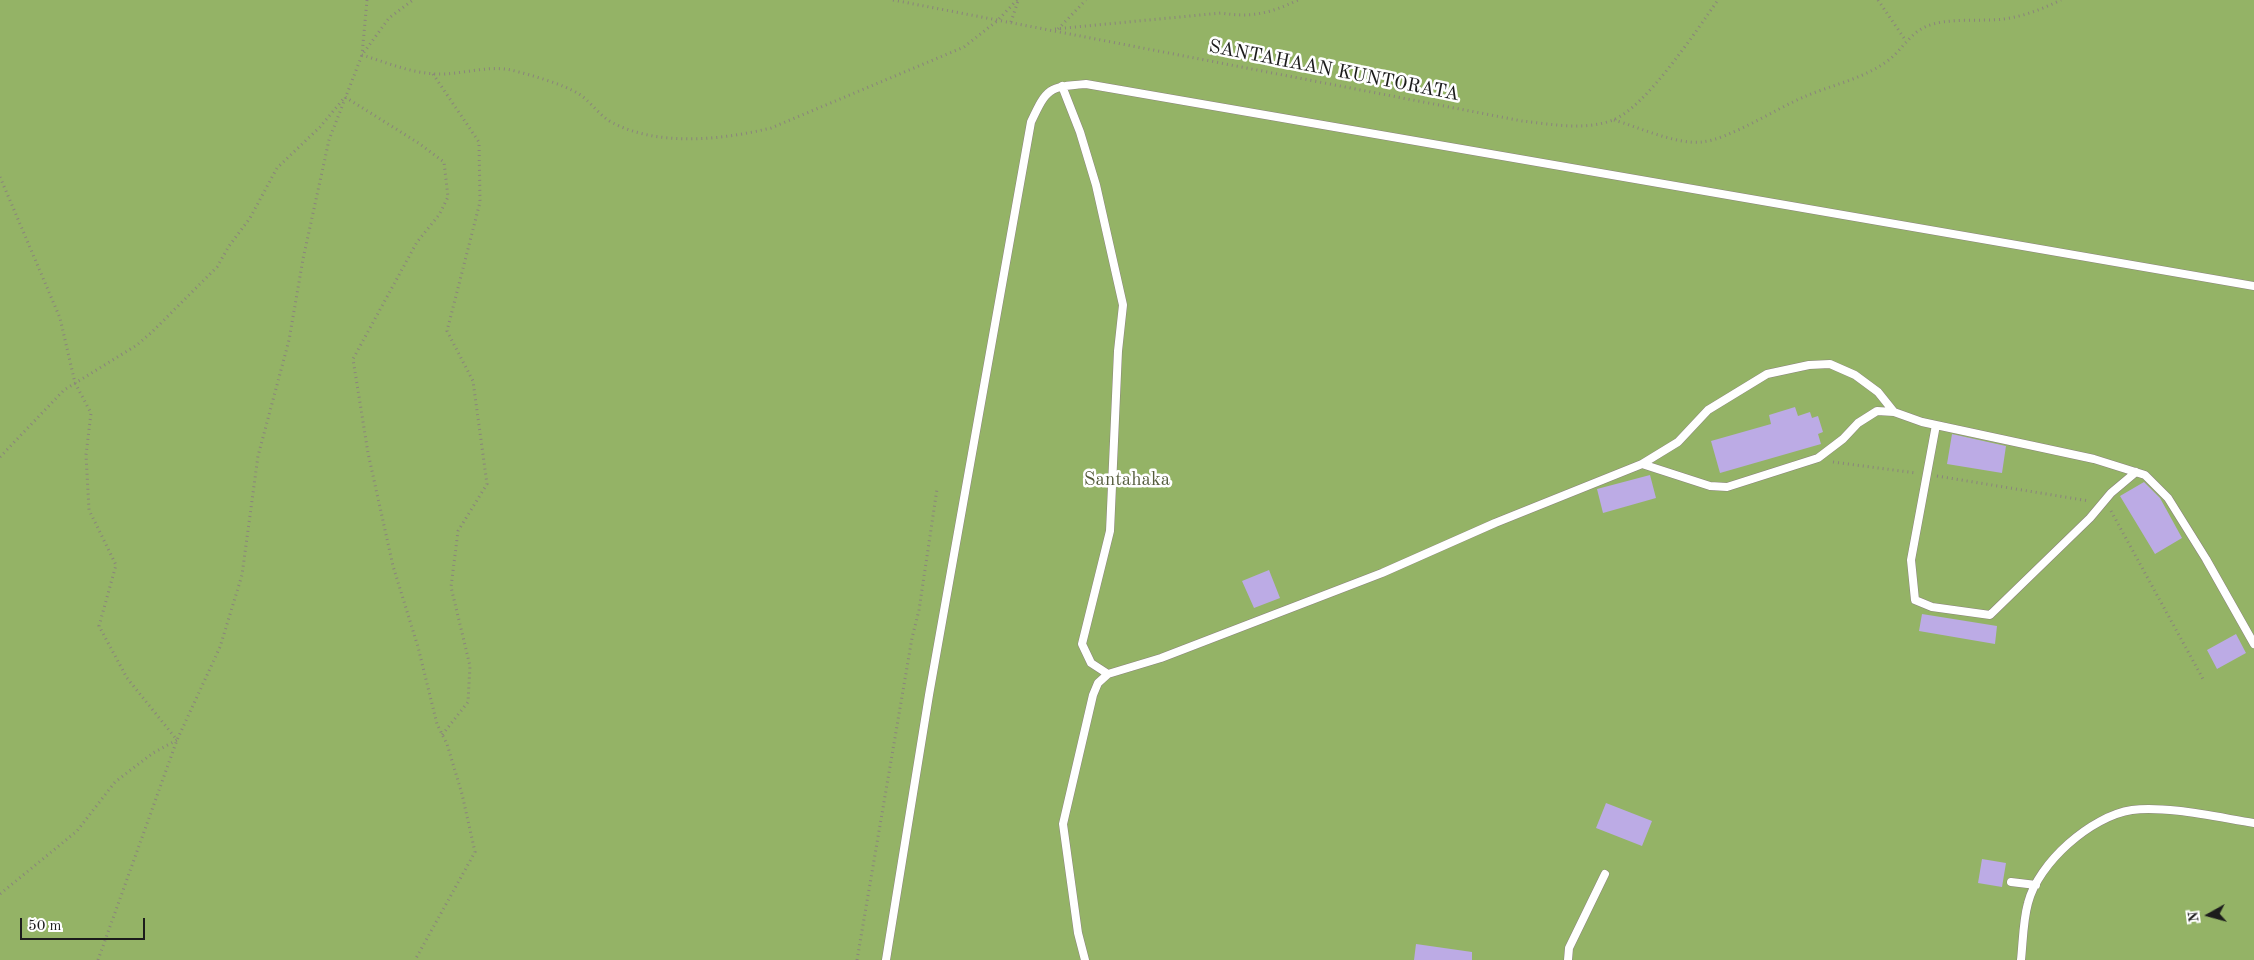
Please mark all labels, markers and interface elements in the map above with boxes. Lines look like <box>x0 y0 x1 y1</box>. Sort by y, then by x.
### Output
street label: SANTAHAAN KUNTORATA <box>1207 36 1461 106</box>
park label: Santahaka <box>1084 469 1170 491</box>
north arrow <box>2184 890 2234 940</box>
scale bar <box>22 908 148 940</box>
text: N <box>2187 911 2202 923</box>
text: 50 m <box>28 919 62 934</box>

